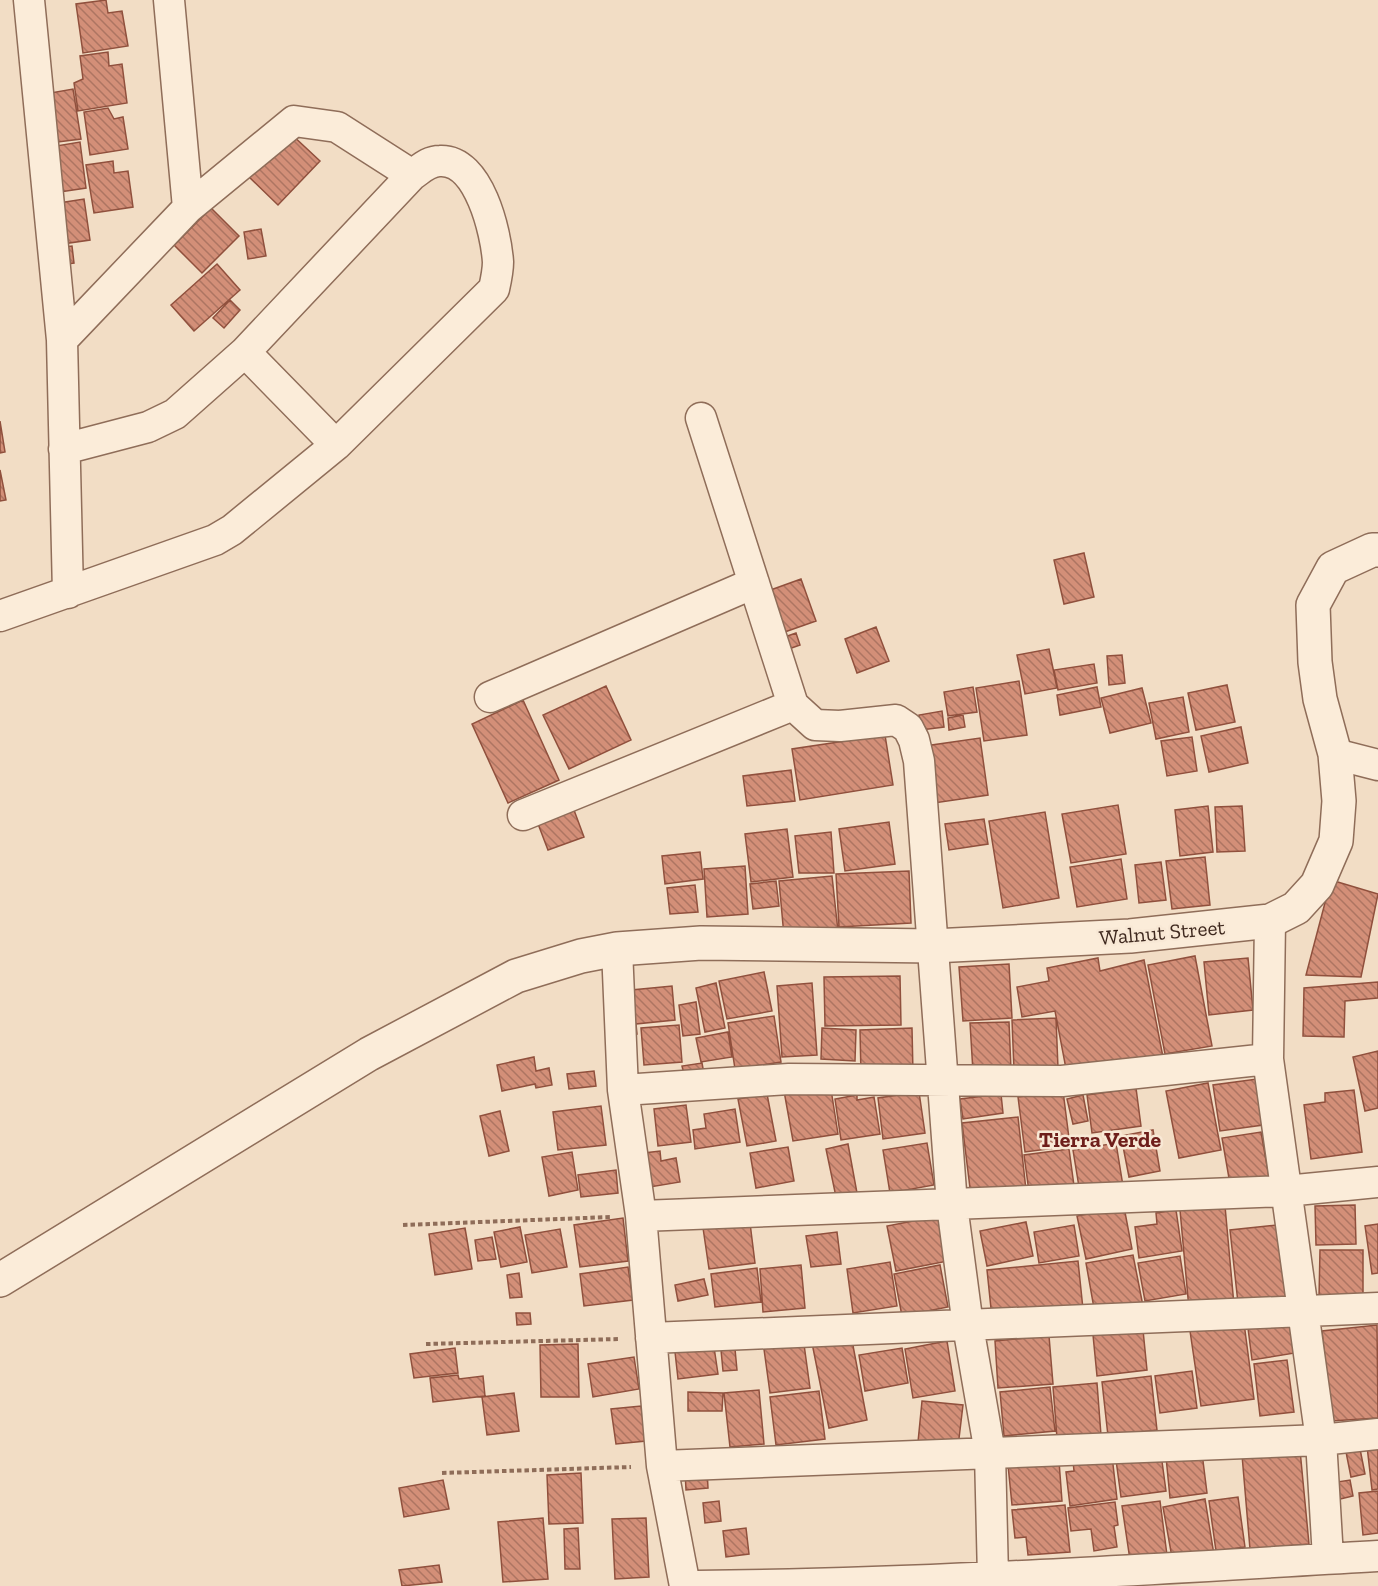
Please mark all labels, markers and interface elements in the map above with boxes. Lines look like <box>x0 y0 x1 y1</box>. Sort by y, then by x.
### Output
street label: Walnut Street <box>1098 914 1226 950</box>
district label: Tierra Verde <box>1039 1126 1162 1153</box>

